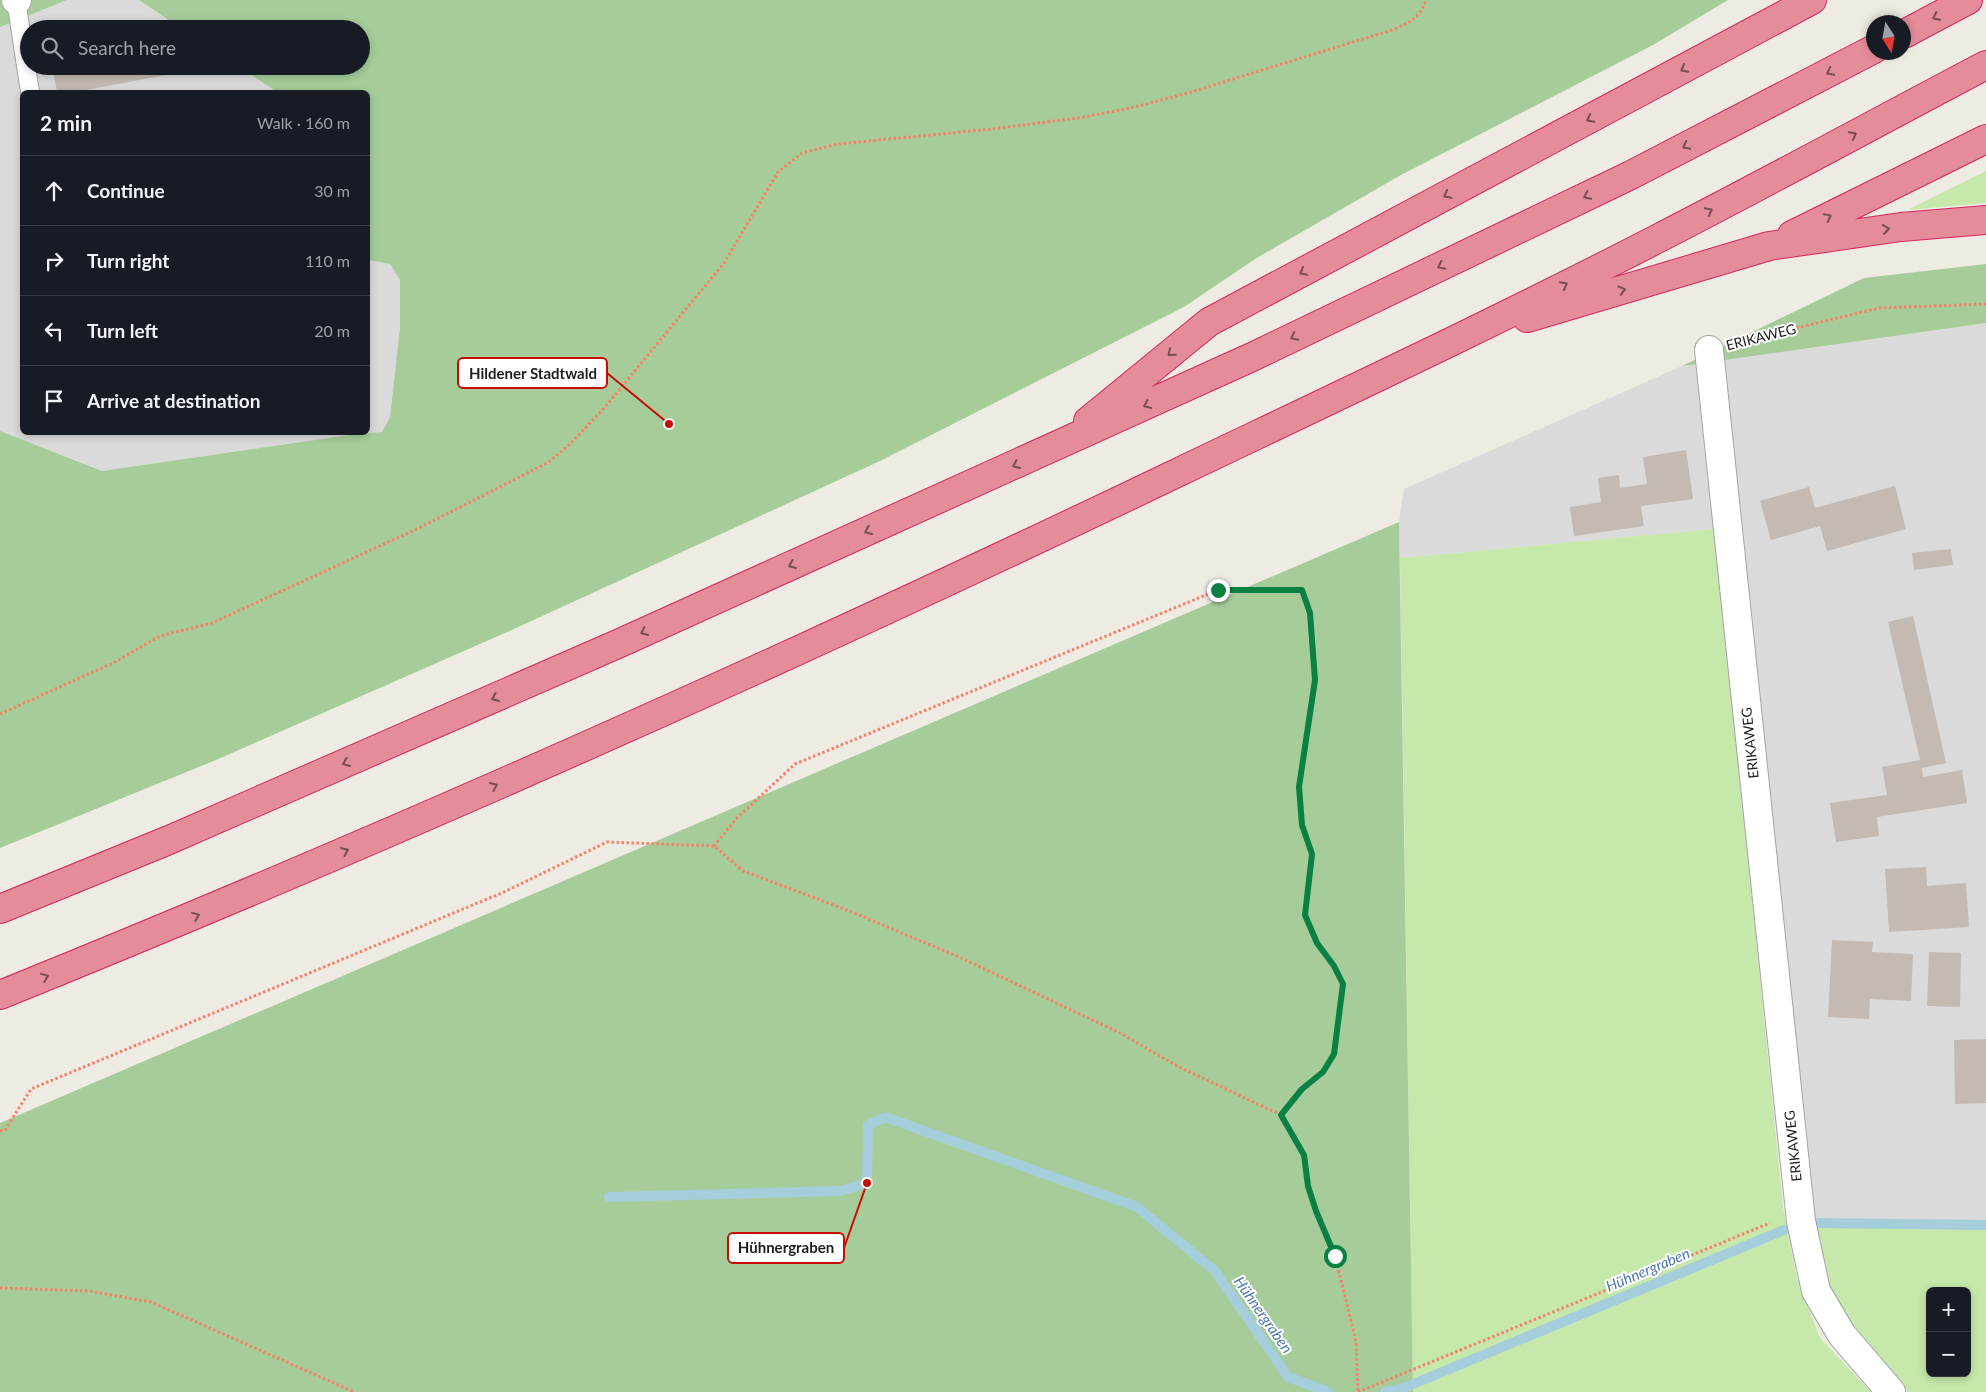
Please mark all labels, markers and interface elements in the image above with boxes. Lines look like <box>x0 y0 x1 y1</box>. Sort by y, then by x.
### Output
one-way arrow <box>1932 11 1941 21</box>
north arrow <box>1866 15 1911 60</box>
search box <box>20 20 370 75</box>
icon: search <box>38 34 66 62</box>
text: Search here <box>78 36 176 59</box>
one-way arrow <box>1681 62 1690 72</box>
one-way arrow <box>1826 66 1835 76</box>
text: 2 min <box>40 110 92 135</box>
text: Walk · 160 m <box>257 113 350 132</box>
one-way arrow <box>1586 113 1595 123</box>
one-way arrow <box>1847 131 1856 141</box>
one-way arrow <box>1682 140 1691 150</box>
icon: ahead <box>40 177 68 205</box>
text: Continue <box>87 179 165 202</box>
text: 30 m <box>314 181 350 200</box>
one-way arrow <box>1443 189 1452 199</box>
one-way arrow <box>1583 190 1592 200</box>
one-way arrow <box>1704 207 1713 217</box>
one-way arrow <box>1823 213 1832 223</box>
one-way arrow <box>1883 224 1891 235</box>
icon: right <box>40 247 68 275</box>
text: Turn right <box>87 249 169 272</box>
text: 110 m <box>305 251 350 270</box>
one-way arrow <box>1437 260 1446 270</box>
one-way arrow <box>1299 266 1308 276</box>
one-way arrow <box>1559 282 1568 292</box>
one-way arrow <box>1618 285 1627 296</box>
icon: left <box>40 317 68 345</box>
text: Turn left <box>87 319 158 342</box>
street label: ERIKAWEG <box>1724 320 1798 353</box>
text: 20 m <box>314 321 350 340</box>
one-way arrow <box>1290 330 1299 341</box>
one-way arrow <box>1168 347 1177 356</box>
callout: Hildener Stadtwald <box>458 358 607 388</box>
text: Hildener Stadtwald <box>469 364 597 382</box>
icon: arrive <box>40 387 68 415</box>
text: Arrive at destination <box>87 389 260 412</box>
one-way arrow <box>1143 399 1152 409</box>
one-way arrow <box>1012 458 1021 469</box>
one-way arrow <box>864 525 873 536</box>
one-way arrow <box>788 559 797 570</box>
route end <box>1207 579 1230 602</box>
one-way arrow <box>640 626 649 637</box>
one-way arrow <box>491 691 500 702</box>
street label: ERIKAWEG <box>1737 707 1762 780</box>
one-way arrow <box>342 756 351 767</box>
one-way arrow <box>489 782 498 793</box>
one-way arrow <box>340 847 349 858</box>
one-way arrow <box>191 912 200 922</box>
one-way arrow <box>40 973 49 983</box>
street label: ERIKAWEG <box>1780 1110 1805 1183</box>
callout: Hühnergraben <box>728 1233 844 1263</box>
text: Hühnergraben <box>738 1238 834 1256</box>
water label: Hühnergraben <box>1603 1243 1692 1295</box>
route start <box>1324 1245 1347 1268</box>
water label: Hühnergraben <box>1231 1273 1297 1356</box>
map controls <box>1926 1287 1971 1377</box>
button: + <box>1926 1287 1971 1332</box>
button: − <box>1926 1332 1971 1377</box>

